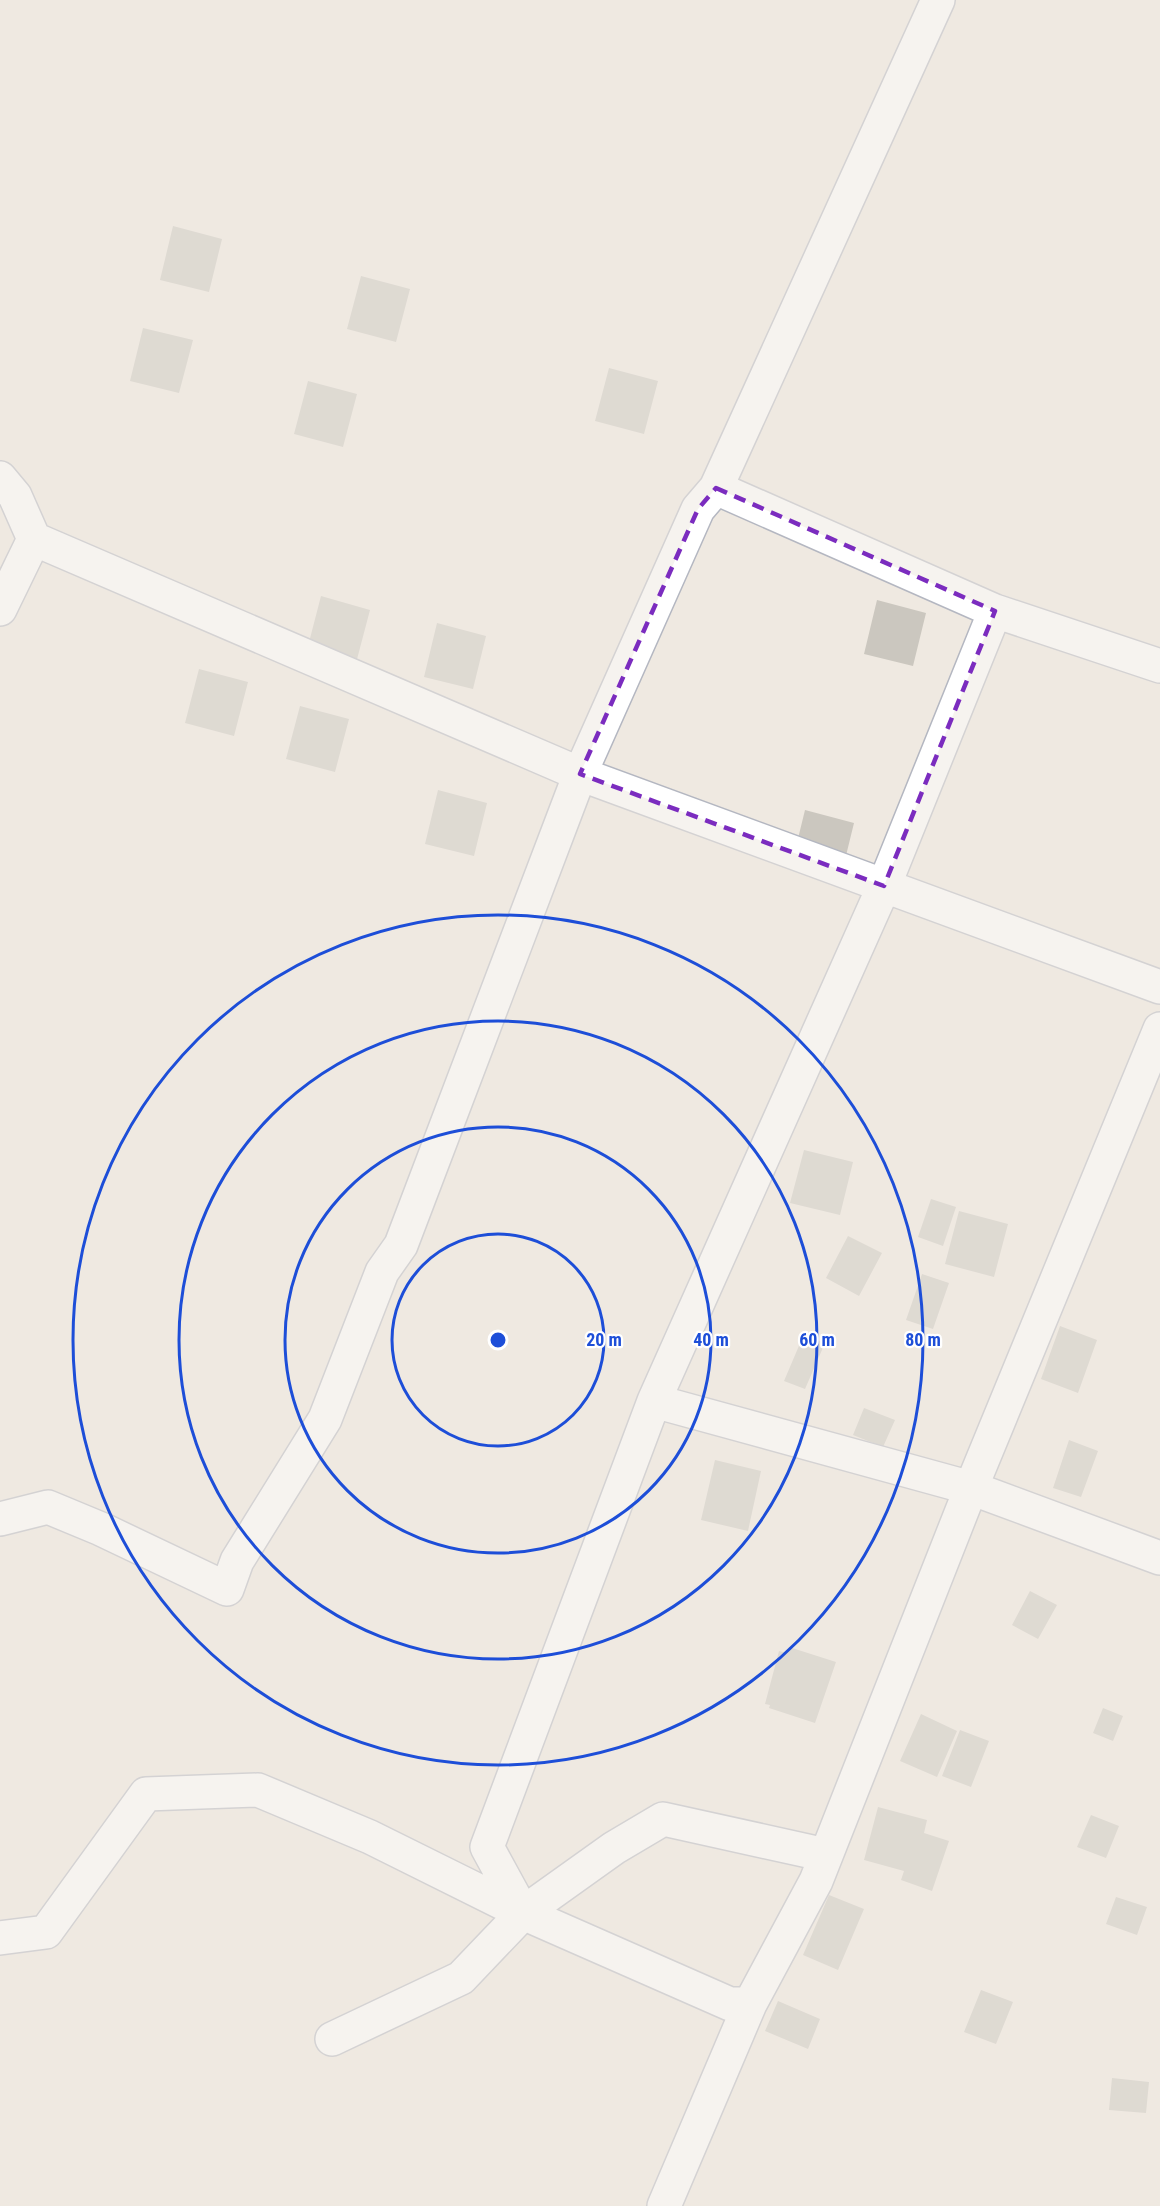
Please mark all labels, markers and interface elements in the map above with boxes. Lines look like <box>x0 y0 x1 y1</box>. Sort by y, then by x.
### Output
text: 20 m <box>586 1329 622 1350</box>
text: 40 m <box>693 1329 729 1350</box>
text: 60 m <box>799 1329 835 1350</box>
text: 80 m <box>905 1329 941 1350</box>
centre of rings <box>488 1330 508 1350</box>

